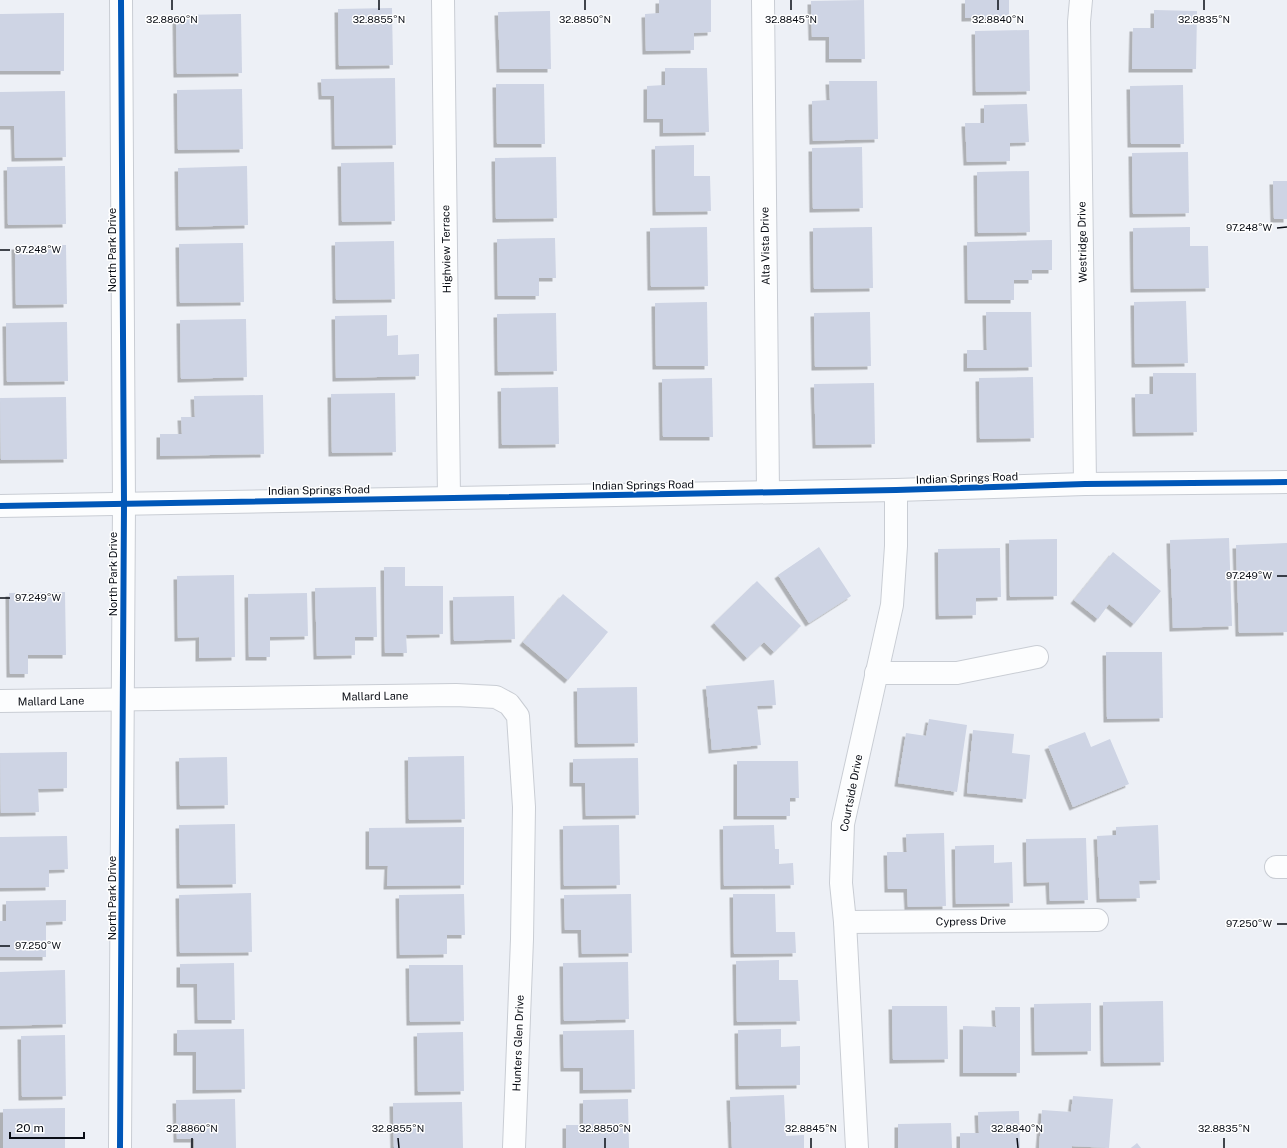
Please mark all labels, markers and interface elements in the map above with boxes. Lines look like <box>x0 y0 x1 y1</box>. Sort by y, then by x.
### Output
text: 32.8860°N <box>146 13 198 25</box>
text: 32.8855°N <box>353 13 405 25</box>
text: 32.8850°N <box>559 13 611 25</box>
text: 32.8845°N <box>765 13 817 25</box>
text: 32.8840°N <box>972 13 1024 25</box>
text: 32.8835°N <box>1178 13 1230 25</box>
street label: Westridge Drive <box>1075 201 1089 283</box>
street label: Highview Terrace <box>439 205 453 293</box>
street label: Alta Vista Drive <box>758 207 772 285</box>
street label: North Park Drive <box>106 208 118 292</box>
text: 97.248°W <box>1226 221 1273 233</box>
text: 97.248°W <box>15 243 62 255</box>
street label: Indian Springs Road <box>916 470 1018 486</box>
street label: Indian Springs Road <box>592 478 694 492</box>
street label: Indian Springs Road <box>268 483 370 497</box>
street label: North Park Drive <box>107 532 119 616</box>
text: 97.249°W <box>1226 569 1272 581</box>
text: 97.249°W <box>15 591 61 603</box>
street label: Mallard Lane <box>342 689 408 703</box>
street label: Mallard Lane <box>18 694 84 708</box>
street label: Courtside Drive <box>838 753 864 833</box>
street label: North Park Drive <box>106 856 118 940</box>
street label: Cypress Drive <box>936 914 1006 928</box>
text: 97.250°W <box>1226 917 1272 929</box>
text: 97.250°W <box>15 939 61 951</box>
street label: Hunters Glen Drive <box>510 995 526 1091</box>
scale bar <box>10 1114 84 1140</box>
text: 20 m <box>16 1121 44 1135</box>
text: 32.8860°N <box>166 1122 218 1134</box>
text: 32.8855°N <box>372 1122 424 1134</box>
text: 32.8850°N <box>579 1122 631 1134</box>
text: 32.8845°N <box>785 1122 837 1134</box>
text: 32.8840°N <box>991 1122 1043 1134</box>
text: 32.8835°N <box>1198 1122 1250 1134</box>

